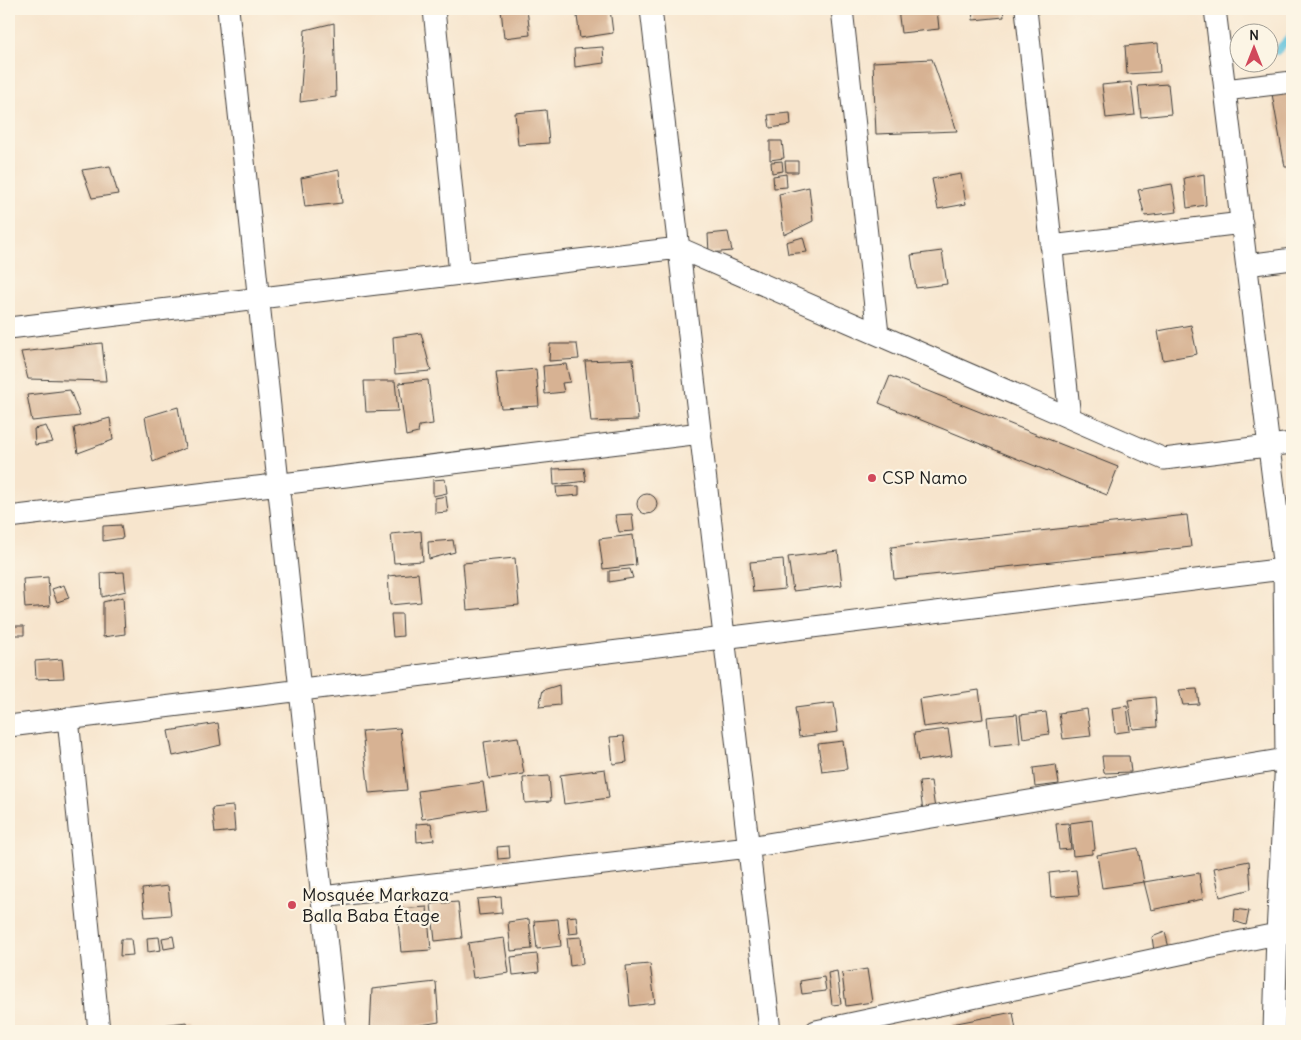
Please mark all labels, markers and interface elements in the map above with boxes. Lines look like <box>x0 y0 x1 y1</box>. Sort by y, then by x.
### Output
north arrow <box>1228 22 1278 72</box>
text: N <box>1249 26 1259 44</box>
place label: CSP Namo <box>882 466 967 489</box>
marker: CSP Namo <box>866 472 878 484</box>
place label: Mosquée Markaza Balla Baba Étage <box>302 883 449 927</box>
marker: Mosquée Markaza Balla Baba Étage <box>286 899 298 911</box>

